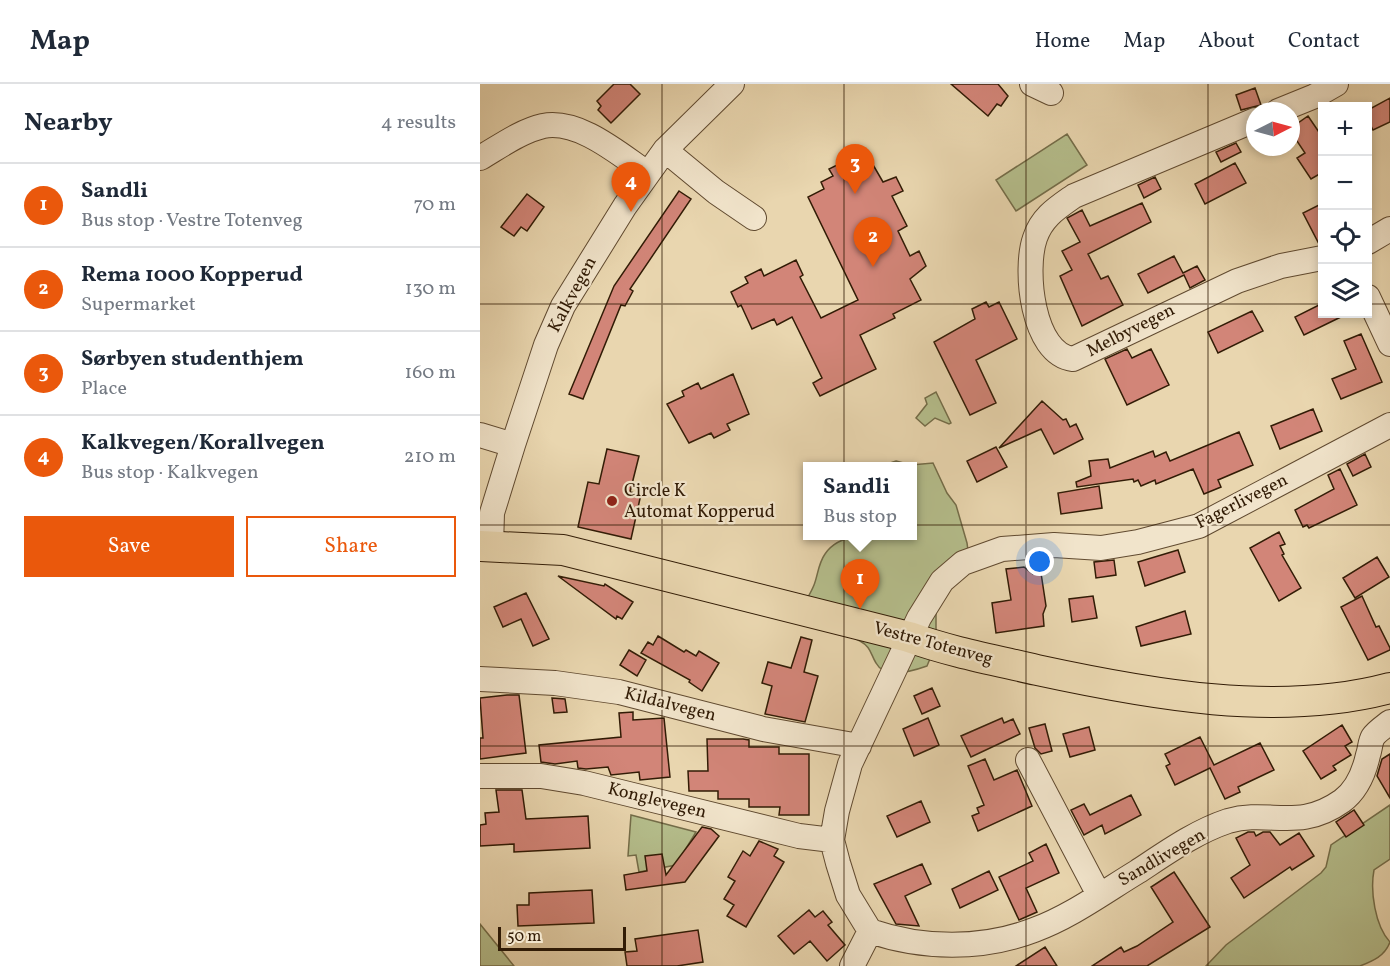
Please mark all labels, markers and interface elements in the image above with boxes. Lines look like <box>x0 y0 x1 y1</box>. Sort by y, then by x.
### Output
text: Map <box>30 22 90 61</box>
text: Home <box>1035 27 1090 56</box>
text: Map <box>1123 27 1165 56</box>
text: About <box>1198 27 1255 56</box>
text: Contact <box>1288 27 1360 56</box>
north arrow <box>1246 102 1300 156</box>
map controls <box>1318 102 1372 318</box>
button: + <box>1318 102 1372 156</box>
text: Nearby <box>24 105 113 141</box>
text: 4 results <box>381 109 456 137</box>
pin: 3 <box>836 144 874 194</box>
button: − <box>1318 156 1372 210</box>
pin: 4 <box>612 162 650 212</box>
text: Sandli <box>81 176 148 207</box>
text: 1 <box>39 191 48 219</box>
text: 70 m <box>413 191 456 219</box>
text: Bus stop · Vestre Totenveg <box>81 207 303 235</box>
button: locate <box>1318 210 1372 264</box>
pin: 2 <box>854 218 892 267</box>
street label: Kalkvegen <box>543 252 604 337</box>
text: Rema 1000 Kopperud <box>81 260 303 291</box>
button: layers <box>1318 264 1372 318</box>
text: 2 <box>38 275 49 303</box>
text: 130 m <box>405 275 456 303</box>
text: Supermarket <box>81 291 196 319</box>
street label: Melbyvegen <box>1083 298 1180 364</box>
text: Sørbyen studenthjem <box>81 344 304 375</box>
text: 3 <box>38 359 49 387</box>
text: 160 m <box>404 359 456 387</box>
text: Place <box>81 375 127 403</box>
text: Kalkvegen/Korallvegen <box>81 428 325 459</box>
text: 4 <box>37 443 50 471</box>
text: 210 m <box>404 443 456 471</box>
text: Bus stop · Kalkvegen <box>81 459 259 487</box>
popup <box>803 462 917 540</box>
street label: Fagerlivegen <box>1192 468 1293 536</box>
text: Sandli <box>823 472 890 503</box>
place label: Circle K Automat Kopperud <box>624 479 775 525</box>
marker: Circle K Automat Kopperud <box>605 494 619 508</box>
text: Bus stop <box>823 503 897 531</box>
button: Save <box>24 516 234 577</box>
button: Share <box>246 516 456 577</box>
your location <box>1025 547 1054 576</box>
pin: 1 <box>840 560 880 609</box>
street label: Vestre Totenveg <box>870 616 996 672</box>
street label: Kildalvegen <box>621 682 719 729</box>
street label: Konglevegen <box>605 777 709 825</box>
street label: Sandlivegen <box>1114 823 1210 893</box>
scale bar <box>498 924 626 952</box>
text: 50 m <box>507 926 541 948</box>

